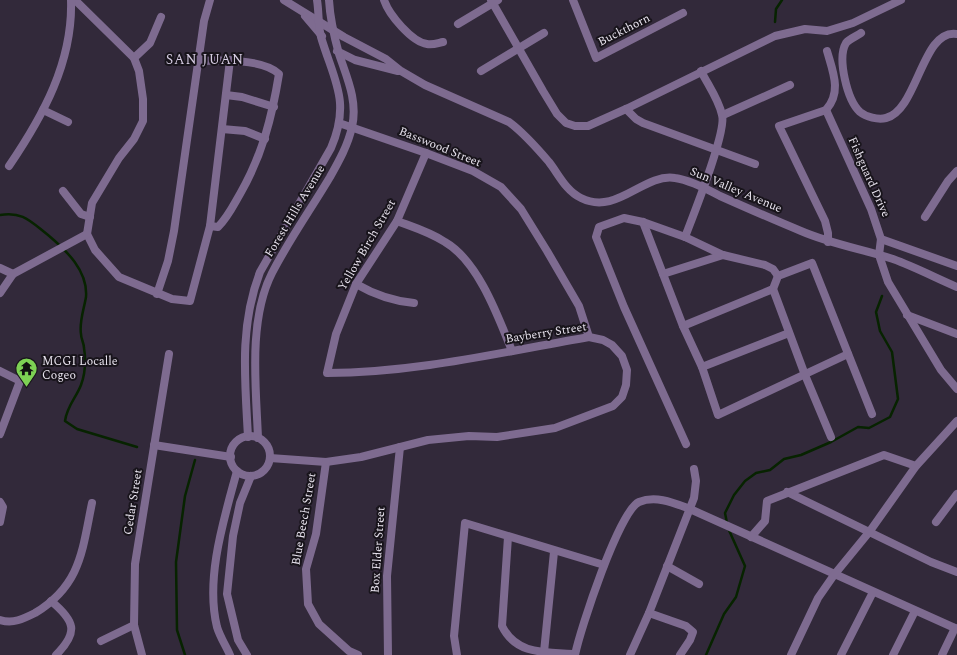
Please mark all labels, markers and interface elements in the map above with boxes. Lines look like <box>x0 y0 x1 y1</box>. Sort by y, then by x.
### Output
street label: Buckthorn <box>595 9 653 51</box>
district label: SAN JUAN <box>166 49 244 70</box>
street label: Basswood Street <box>396 122 484 172</box>
street label: Fishguard Drive <box>843 134 895 220</box>
street label: Forest Hills Avenue <box>260 161 330 261</box>
street label: Sun Valley Avenue <box>687 162 785 218</box>
street label: Yellow Birch Street <box>333 196 401 294</box>
street label: Bayberry Street <box>504 317 588 349</box>
place label: MCGI Localle Cogeo <box>42 352 118 385</box>
temple icon: MCGI Localle Cogeo <box>13 355 39 388</box>
street label: Cedar Street <box>118 468 148 536</box>
street label: Blue Beech Street <box>287 471 321 567</box>
street label: Box Elder Street <box>366 506 390 594</box>

